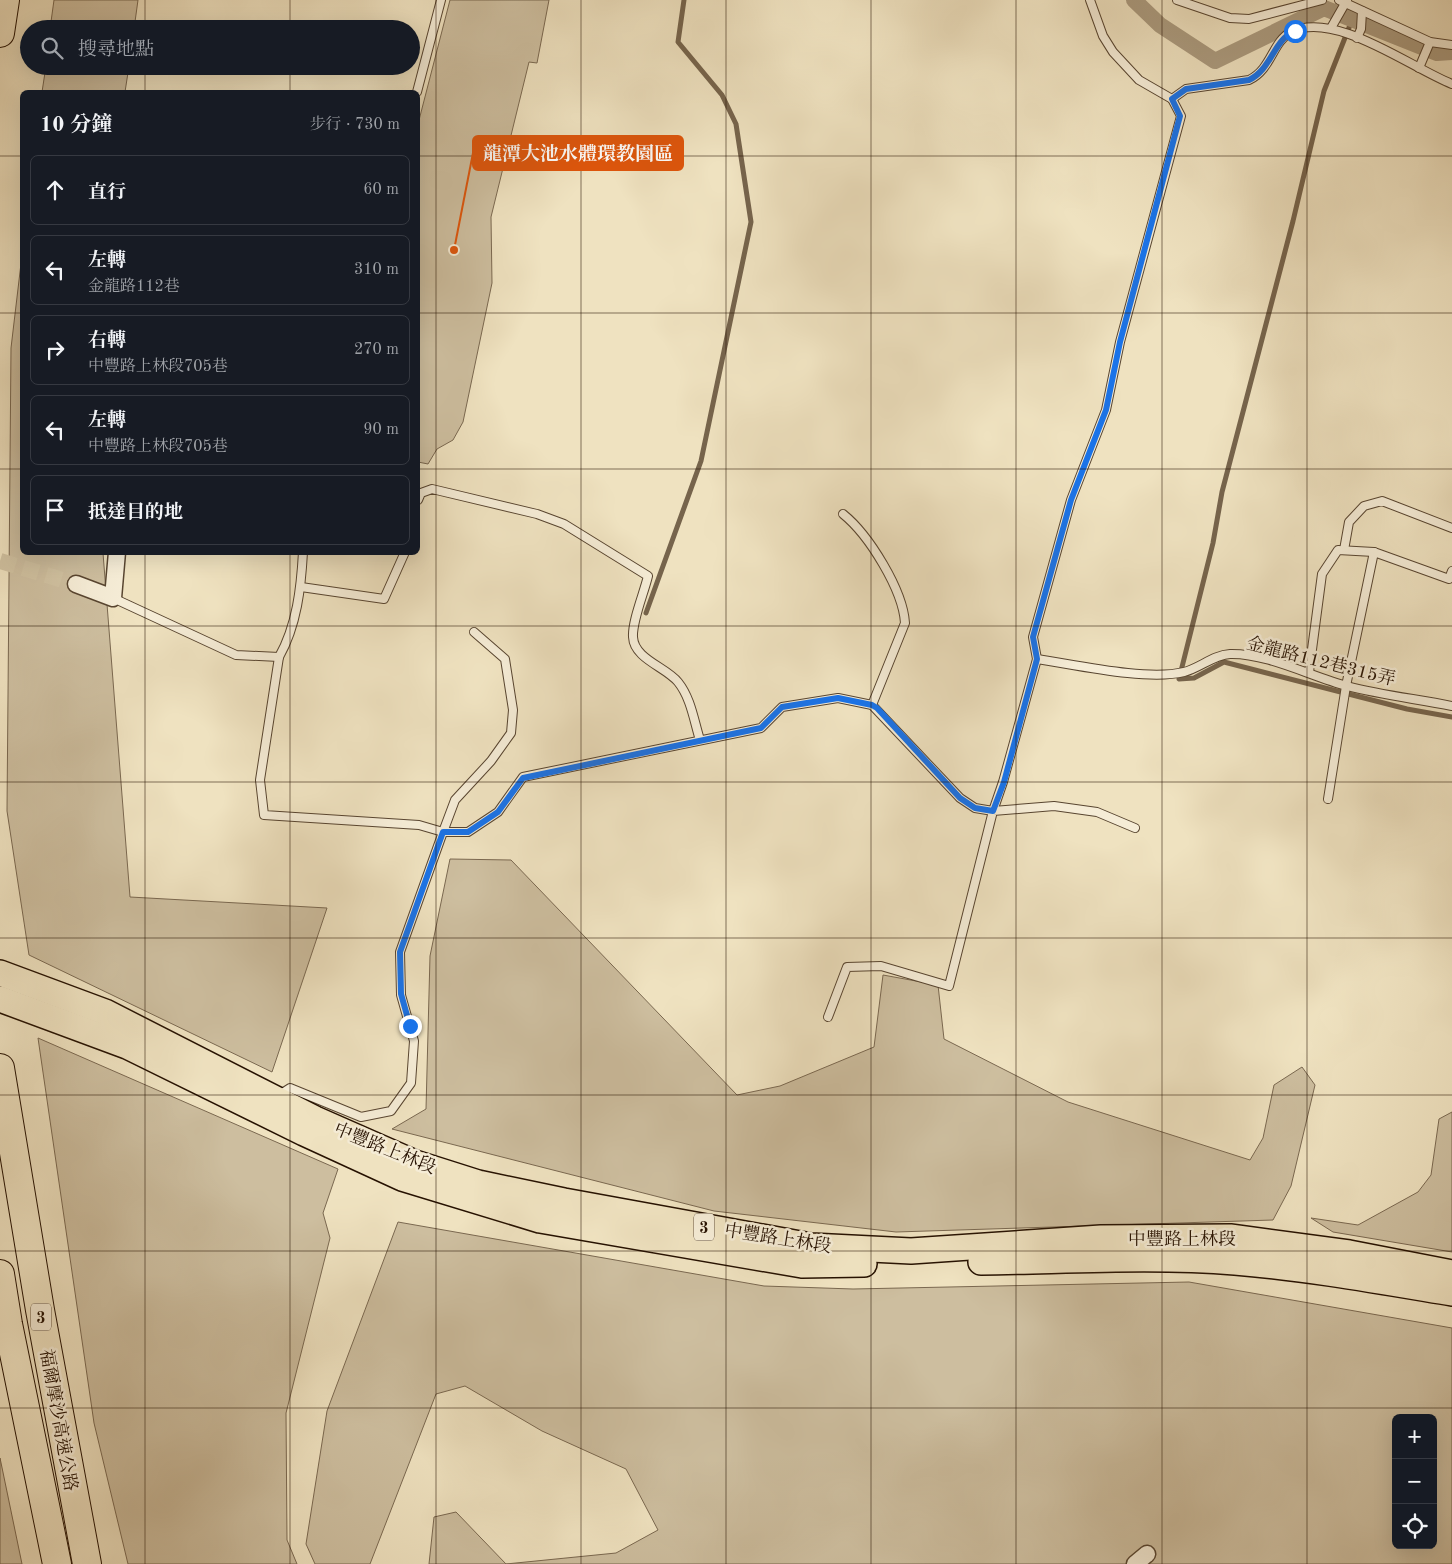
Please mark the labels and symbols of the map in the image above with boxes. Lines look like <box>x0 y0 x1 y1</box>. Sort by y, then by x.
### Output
route start <box>1284 20 1307 43</box>
callout: 龍潭大池水體環教園區 <box>473 136 683 170</box>
text: 龍潭大池水體環教園區 <box>483 143 673 165</box>
street label: 金龍路112巷315弄 <box>1245 633 1397 689</box>
route end <box>399 1015 422 1038</box>
street label: 中豐路上林段 <box>331 1118 439 1178</box>
road number: 3 <box>694 1214 714 1240</box>
street label: 中豐路上林段 <box>723 1220 833 1256</box>
street label: 中豐路上林段 <box>1128 1229 1236 1249</box>
road number: 3 <box>31 1304 51 1330</box>
street label: 福爾摩沙高速公路 <box>37 1347 81 1493</box>

